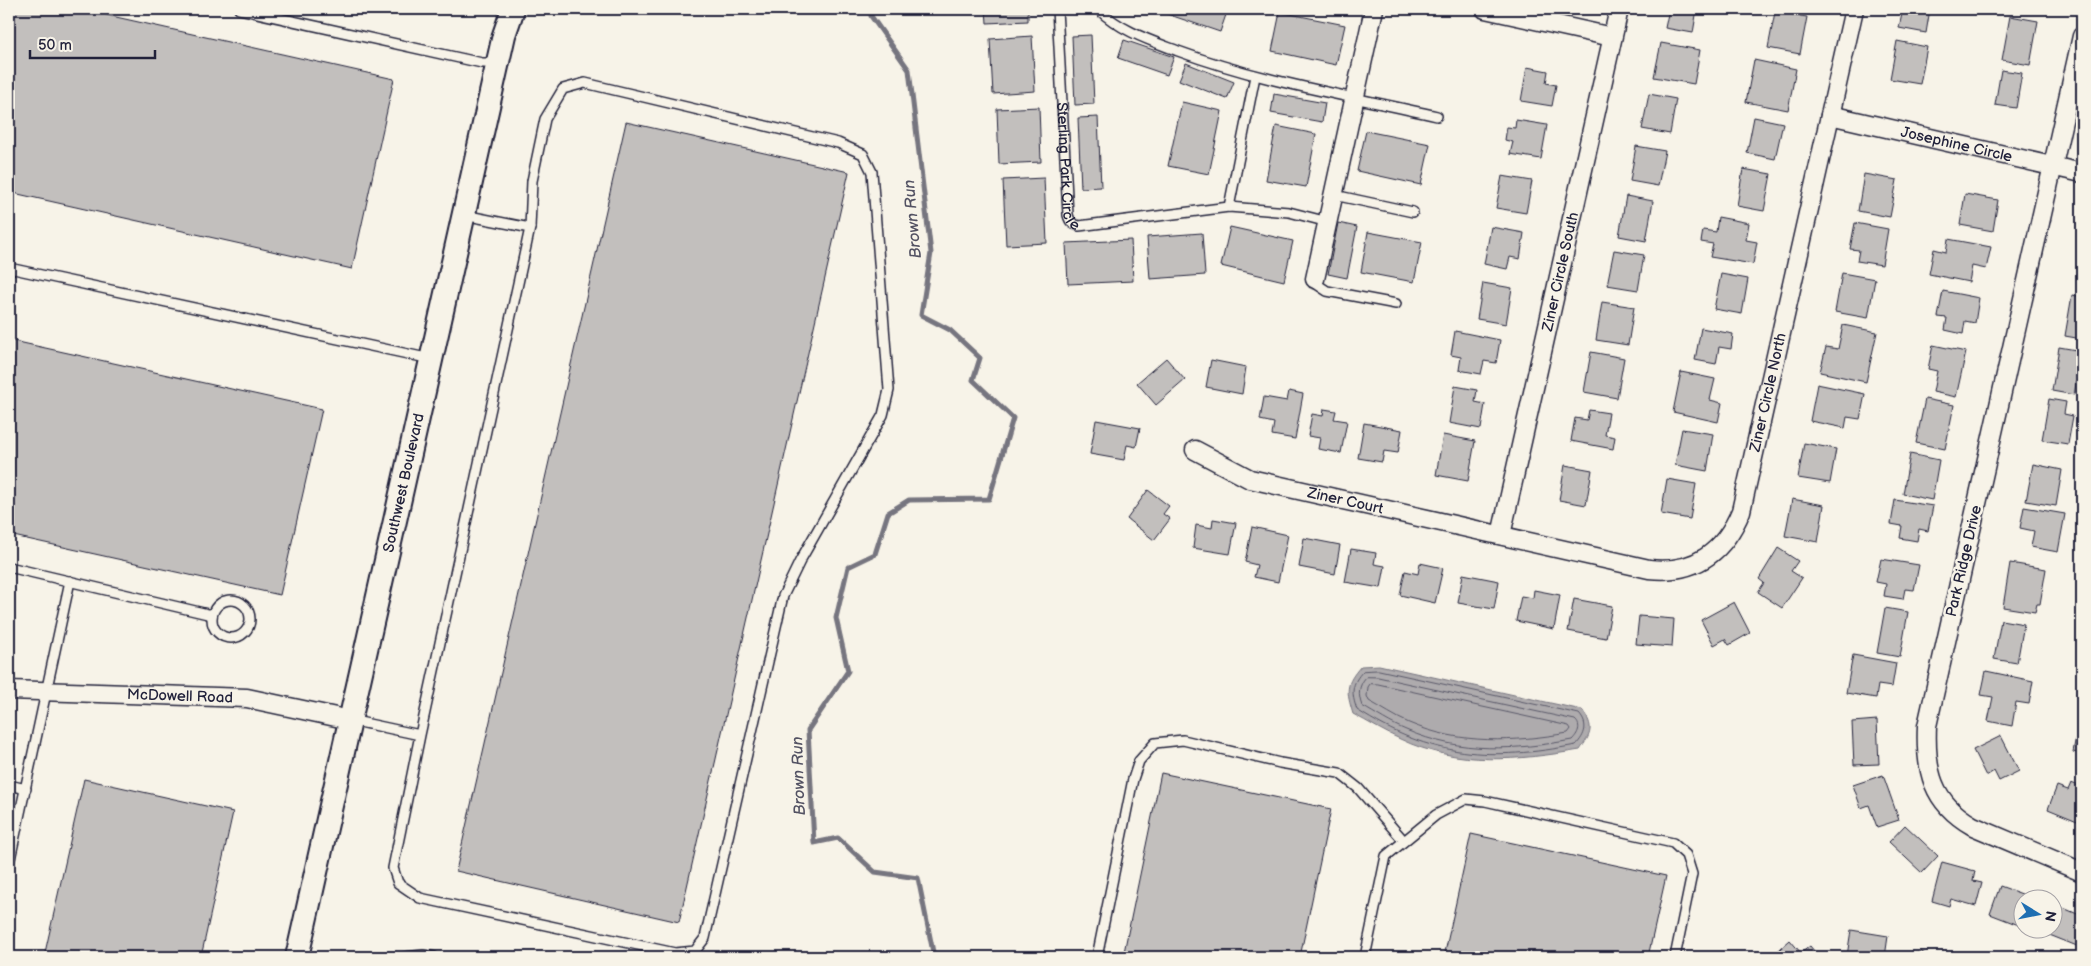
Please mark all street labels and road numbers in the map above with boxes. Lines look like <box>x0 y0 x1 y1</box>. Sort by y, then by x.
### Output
street label: Sterling Park Circle <box>1052 102 1083 235</box>
street label: Josephine Circle <box>1899 122 2014 166</box>
street label: Ziner Circle South <box>1537 210 1583 334</box>
street label: Ziner Circle North <box>1745 331 1790 455</box>
street label: Southwest Boulevard <box>379 411 428 554</box>
street label: Ziner Court <box>1305 483 1386 518</box>
street label: Park Ridge Drive <box>1942 503 1986 619</box>
street label: McDowell Road <box>127 684 233 707</box>

